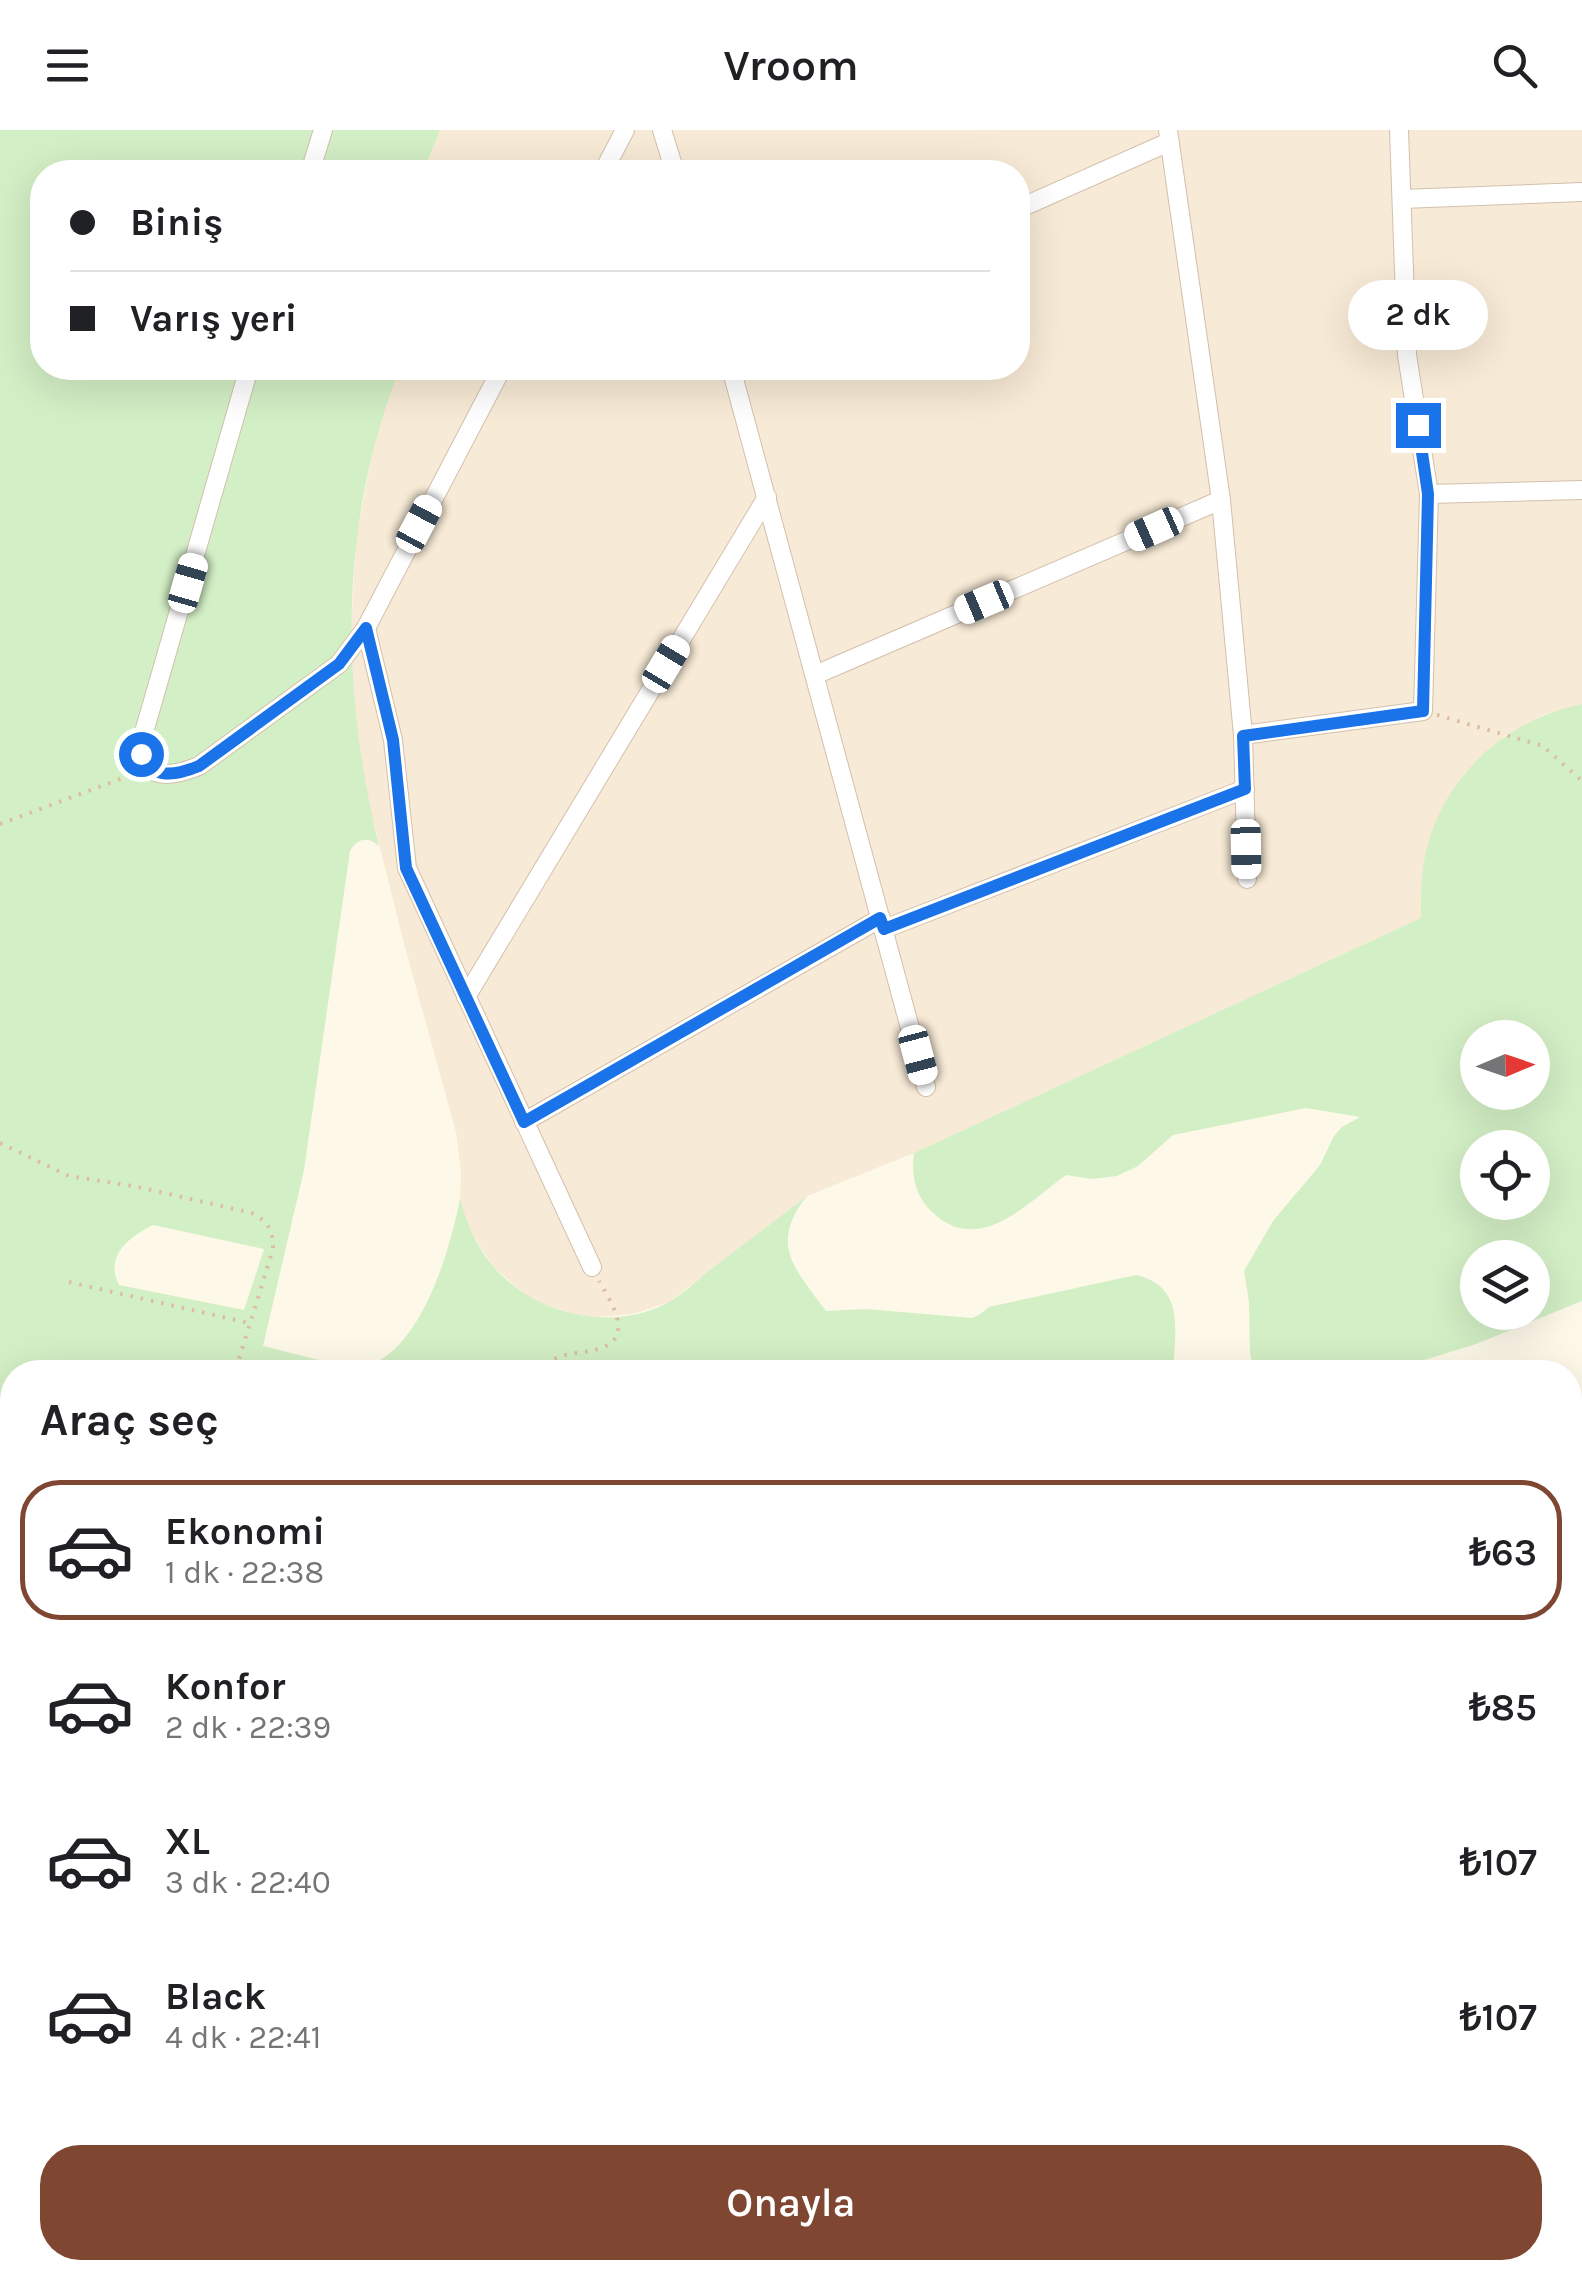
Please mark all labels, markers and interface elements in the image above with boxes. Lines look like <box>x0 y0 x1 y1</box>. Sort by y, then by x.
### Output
icon: menu <box>40 38 95 93</box>
icon: search <box>1487 38 1542 93</box>
text: Vroom <box>723 39 859 91</box>
text: Biniş <box>130 200 223 245</box>
callout: 2 dk <box>1348 280 1488 350</box>
text: Varış yeri <box>130 296 297 341</box>
text: 2 dk <box>1385 296 1451 333</box>
route end <box>1396 403 1441 448</box>
car <box>392 490 446 558</box>
car <box>1120 503 1188 555</box>
car <box>165 550 211 616</box>
car <box>951 576 1017 628</box>
car <box>638 631 694 697</box>
route start <box>119 732 164 777</box>
car <box>1230 819 1262 879</box>
north arrow <box>1460 1020 1550 1110</box>
map controls <box>1460 1020 1550 1330</box>
car <box>896 1022 940 1088</box>
button: locate <box>1460 1130 1550 1220</box>
button: layers <box>1460 1240 1550 1330</box>
text: Araç seç <box>40 1394 219 1446</box>
icon: car <box>45 1505 135 1595</box>
text: Ekonomi <box>165 1509 325 1554</box>
text: ₺63 <box>1469 1530 1537 1575</box>
text: 1 dk · 22:38 <box>165 1554 324 1591</box>
icon: car <box>45 1660 135 1750</box>
text: Konfor <box>165 1664 285 1709</box>
text: ₺85 <box>1469 1685 1537 1730</box>
text: 2 dk · 22:39 <box>165 1709 331 1746</box>
icon: car <box>45 1815 135 1905</box>
text: XL <box>165 1819 210 1864</box>
text: ₺107 <box>1460 1840 1537 1885</box>
text: 3 dk · 22:40 <box>165 1864 331 1901</box>
icon: car <box>45 1970 135 2060</box>
text: Black <box>165 1974 266 2019</box>
text: ₺107 <box>1460 1995 1537 2040</box>
text: 4 dk · 22:41 <box>165 2019 321 2056</box>
button: Onayla <box>40 2145 1542 2260</box>

